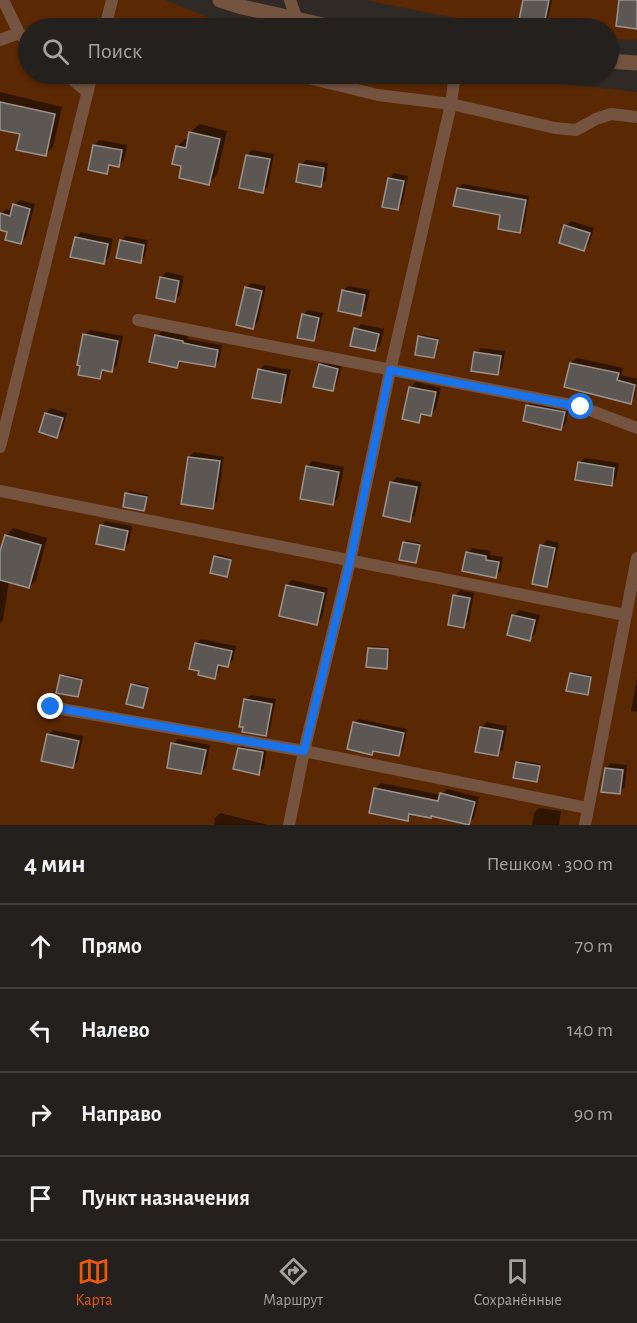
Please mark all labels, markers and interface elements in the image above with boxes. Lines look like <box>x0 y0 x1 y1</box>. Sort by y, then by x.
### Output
search box <box>18 18 619 84</box>
icon: search <box>39 35 72 68</box>
text: Поиск <box>87 40 142 62</box>
route start <box>567 393 593 419</box>
route end <box>37 693 63 719</box>
text: 4 мин <box>24 851 86 877</box>
text: Пешком · 300 m <box>487 854 613 874</box>
icon: ahead <box>24 930 57 963</box>
text: Прямо <box>81 935 142 957</box>
text: 70 m <box>575 936 613 956</box>
icon: left <box>24 1014 57 1047</box>
text: Налево <box>81 1019 150 1041</box>
text: 140 m <box>567 1020 613 1040</box>
icon: right <box>24 1098 57 1131</box>
text: Направо <box>81 1103 162 1125</box>
text: 90 m <box>574 1104 613 1124</box>
icon: arrive <box>24 1182 57 1215</box>
text: Пункт назначения <box>81 1187 250 1209</box>
tab: Карта <box>75 1255 113 1310</box>
tab: Маршрут <box>263 1255 323 1310</box>
tab: Сохранённые <box>473 1255 562 1310</box>

